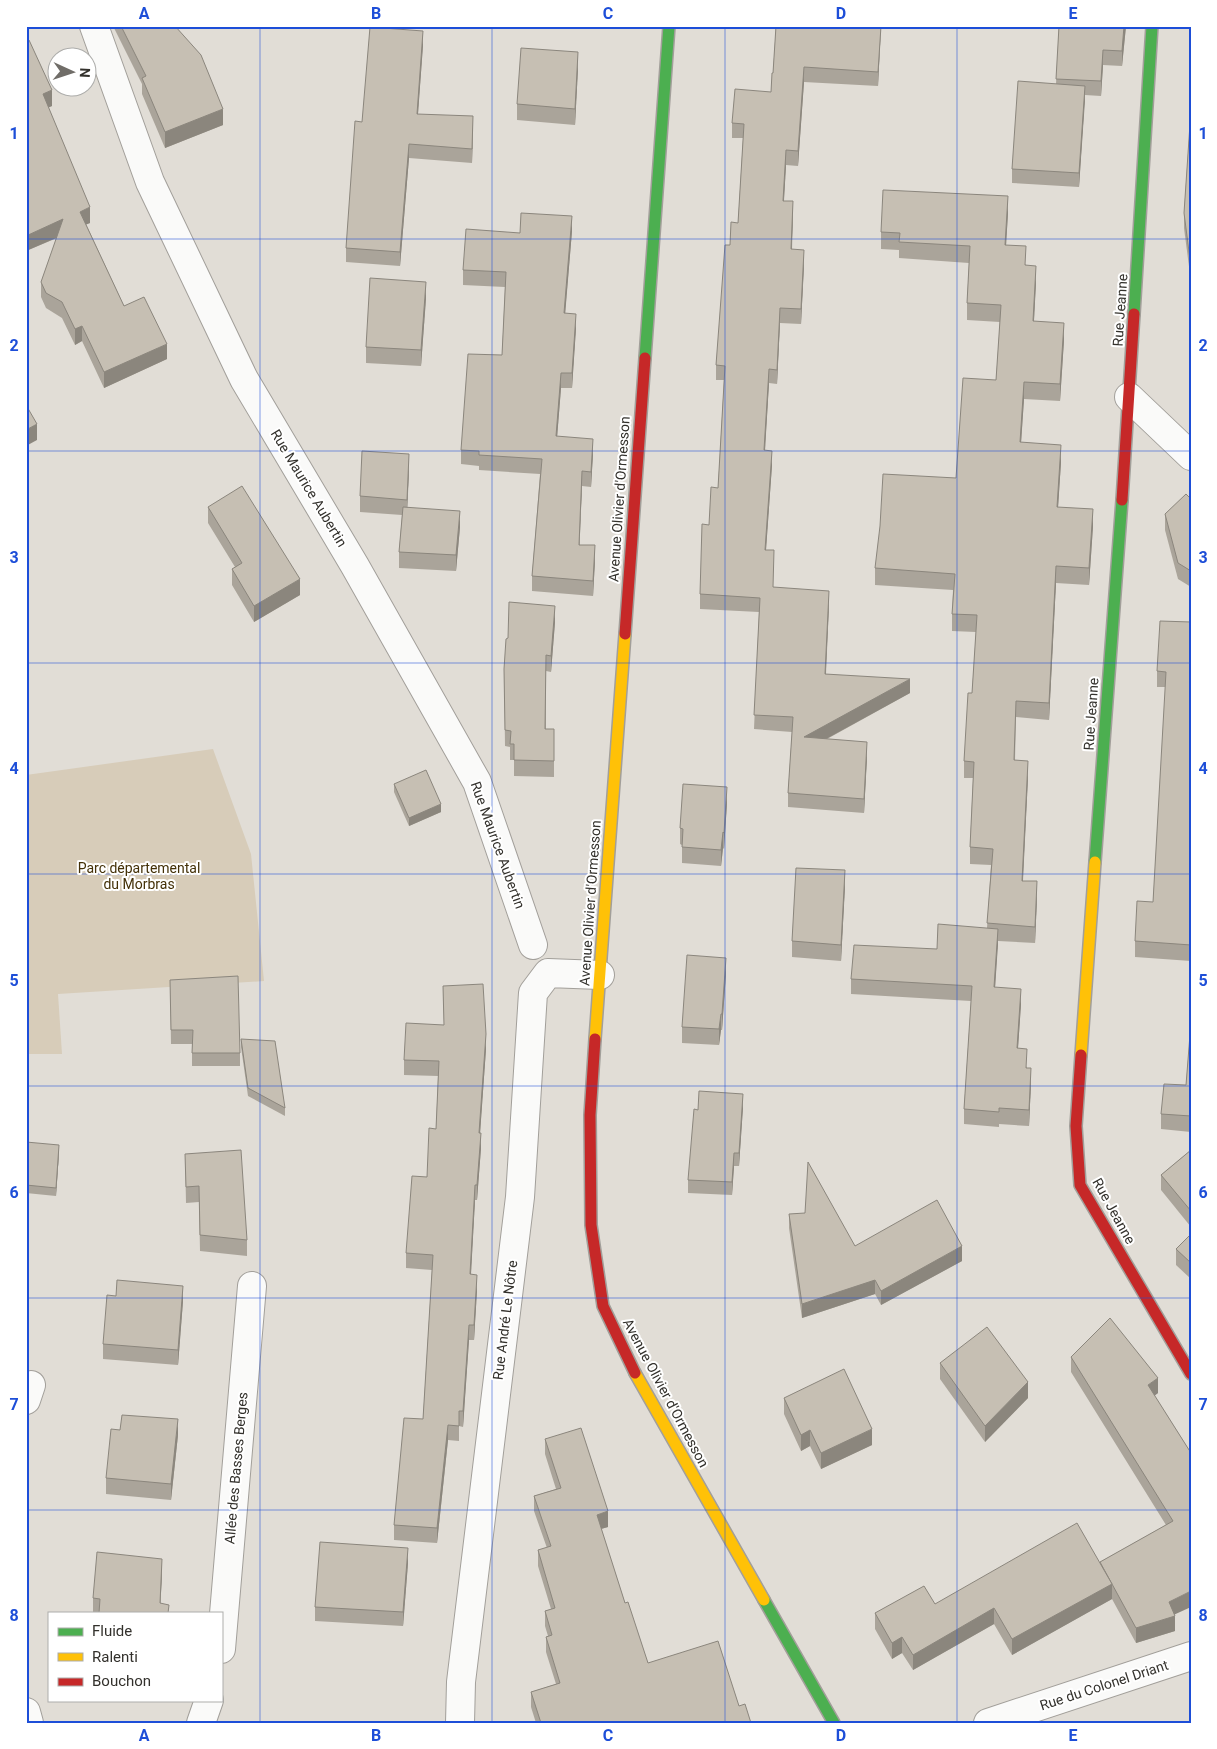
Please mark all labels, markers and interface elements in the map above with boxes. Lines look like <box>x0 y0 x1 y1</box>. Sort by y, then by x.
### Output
text: A <box>139 4 150 23</box>
text: B <box>371 4 381 23</box>
text: C <box>603 4 613 23</box>
text: D <box>836 4 846 23</box>
text: E <box>1069 4 1078 23</box>
north arrow <box>48 48 98 98</box>
text: N <box>77 67 93 78</box>
text: 1 <box>9 124 19 143</box>
text: 1 <box>1198 124 1208 143</box>
street label: Rue Jeanne <box>1109 273 1131 347</box>
text: 2 <box>9 336 19 355</box>
text: 2 <box>1198 336 1208 355</box>
street label: Avenue Olivier d'Ormesson <box>605 416 633 582</box>
street label: Rue Maurice Aubertin <box>268 426 350 550</box>
text: 3 <box>9 548 19 567</box>
text: 3 <box>1198 548 1208 567</box>
street label: Rue Jeanne <box>1080 677 1102 751</box>
text: 4 <box>9 759 19 778</box>
text: 4 <box>1198 759 1208 778</box>
street label: Rue Maurice Aubertin <box>468 779 528 911</box>
street label: Avenue Olivier d'Ormesson <box>576 820 604 986</box>
park label: Parc départemental du Morbras <box>78 860 200 892</box>
text: 5 <box>9 971 19 990</box>
text: 5 <box>1198 971 1208 990</box>
street label: Rue Jeanne <box>1089 1175 1139 1247</box>
text: 6 <box>9 1183 19 1202</box>
text: 6 <box>1198 1183 1208 1202</box>
street label: Rue André Le Nôtre <box>490 1259 520 1381</box>
street label: Avenue Olivier d'Ormesson <box>620 1316 712 1470</box>
street label: Allée des Basses Berges <box>221 1391 251 1545</box>
text: 7 <box>9 1395 19 1414</box>
text: 7 <box>1198 1395 1208 1414</box>
text: 8 <box>9 1606 19 1625</box>
text: 8 <box>1198 1606 1208 1625</box>
legend <box>48 1612 222 1702</box>
text: Fluide <box>92 1622 132 1640</box>
text: Ralenti <box>92 1648 138 1666</box>
street label: Rue du Colonel Driant <box>1038 1657 1171 1713</box>
text: Bouchon <box>92 1672 151 1690</box>
text: A <box>139 1726 150 1745</box>
text: B <box>371 1726 381 1745</box>
text: C <box>603 1726 613 1745</box>
text: D <box>836 1726 846 1745</box>
text: E <box>1069 1726 1078 1745</box>

